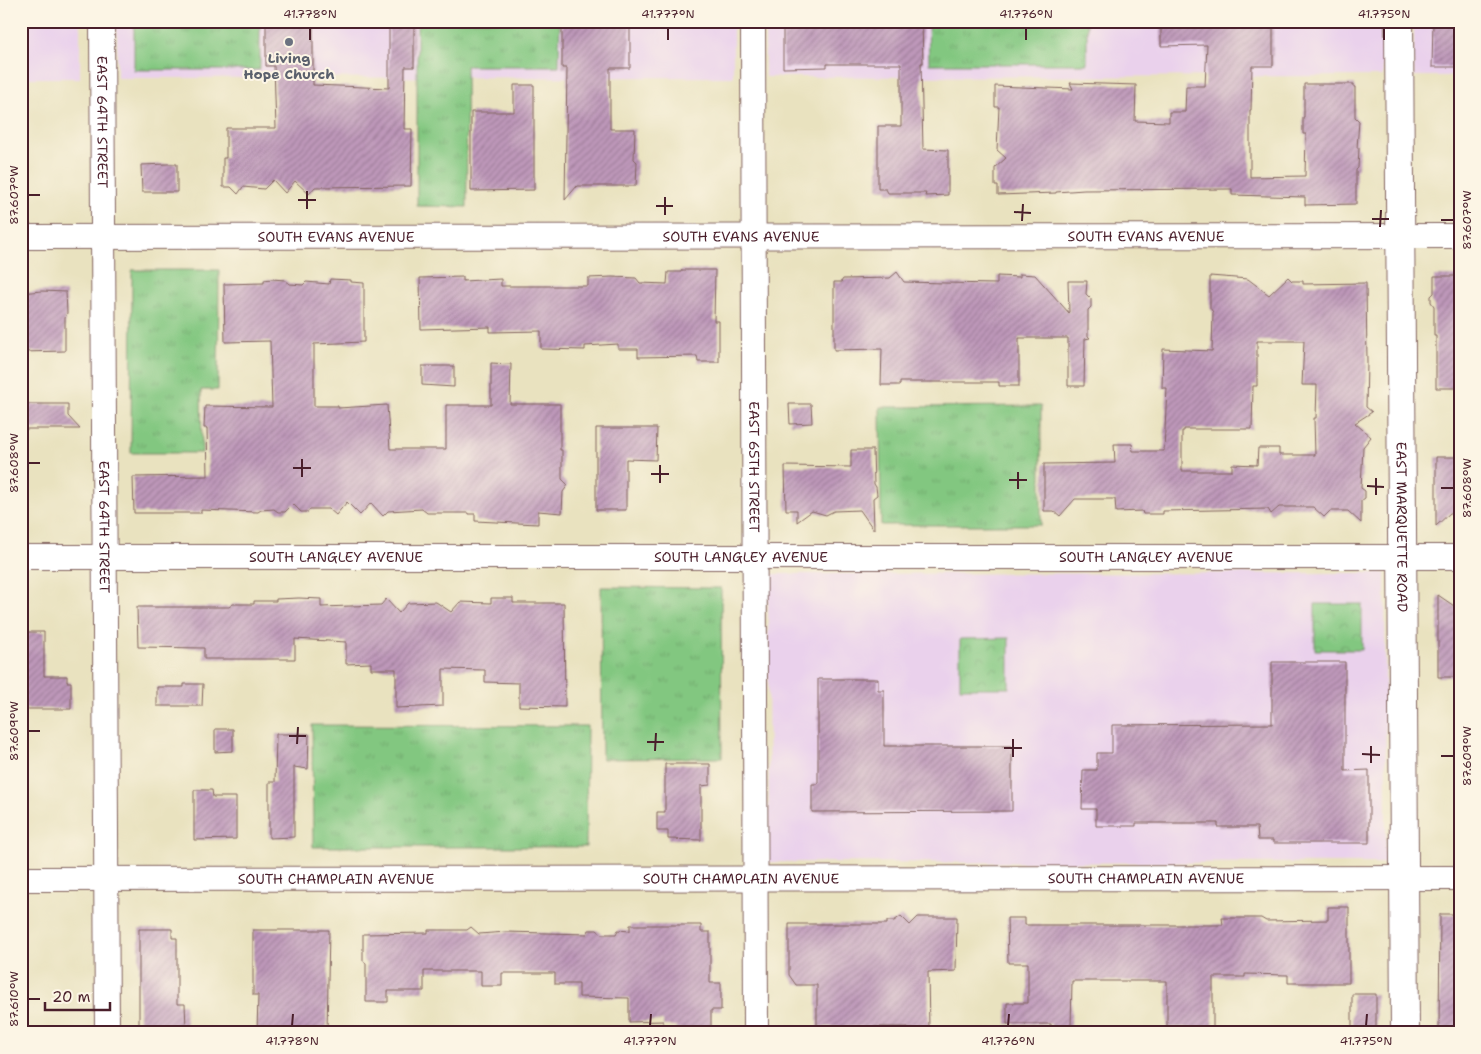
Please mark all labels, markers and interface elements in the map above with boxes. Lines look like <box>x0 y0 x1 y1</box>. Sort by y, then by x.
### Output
text: 41.778°N <box>283 6 337 22</box>
text: 41.777°N <box>641 6 695 22</box>
text: 41.776°N <box>999 6 1053 22</box>
text: 41.775°N <box>1358 6 1410 22</box>
marker: Living Hope Church <box>283 36 295 48</box>
place label: Living Hope Church <box>243 49 335 83</box>
street label: EAST 64TH STREET <box>93 56 112 189</box>
text: 87.607°W <box>6 165 22 225</box>
text: 87.607°W <box>1459 190 1475 250</box>
street label: SOUTH EVANS AVENUE <box>663 227 820 246</box>
street label: SOUTH EVANS AVENUE <box>1068 227 1225 245</box>
street label: SOUTH EVANS AVENUE <box>258 228 415 246</box>
street label: EAST 65TH STREET <box>745 401 764 533</box>
text: 87.608°W <box>6 433 22 493</box>
street label: EAST MARQUETTE ROAD <box>1392 442 1412 612</box>
text: 87.608°W <box>1459 458 1475 518</box>
street label: EAST 64TH STREET <box>95 461 114 594</box>
street label: SOUTH LANGLEY AVENUE <box>249 548 423 566</box>
street label: SOUTH LANGLEY AVENUE <box>654 548 828 566</box>
street label: SOUTH LANGLEY AVENUE <box>1059 548 1233 566</box>
text: 87.609°W <box>6 701 22 761</box>
text: 87.609°W <box>1459 726 1475 786</box>
street label: SOUTH CHAMPLAIN AVENUE <box>643 869 839 888</box>
street label: SOUTH CHAMPLAIN AVENUE <box>1048 869 1244 887</box>
street label: SOUTH CHAMPLAIN AVENUE <box>238 870 434 888</box>
text: 87.610°W <box>6 971 22 1027</box>
scale bar <box>45 979 110 1011</box>
text: 20 m <box>52 987 91 1007</box>
text: 41.778°N <box>265 1033 319 1049</box>
text: 41.777°N <box>623 1033 677 1049</box>
text: 41.776°N <box>981 1033 1035 1049</box>
text: 41.775°N <box>1340 1033 1392 1049</box>

